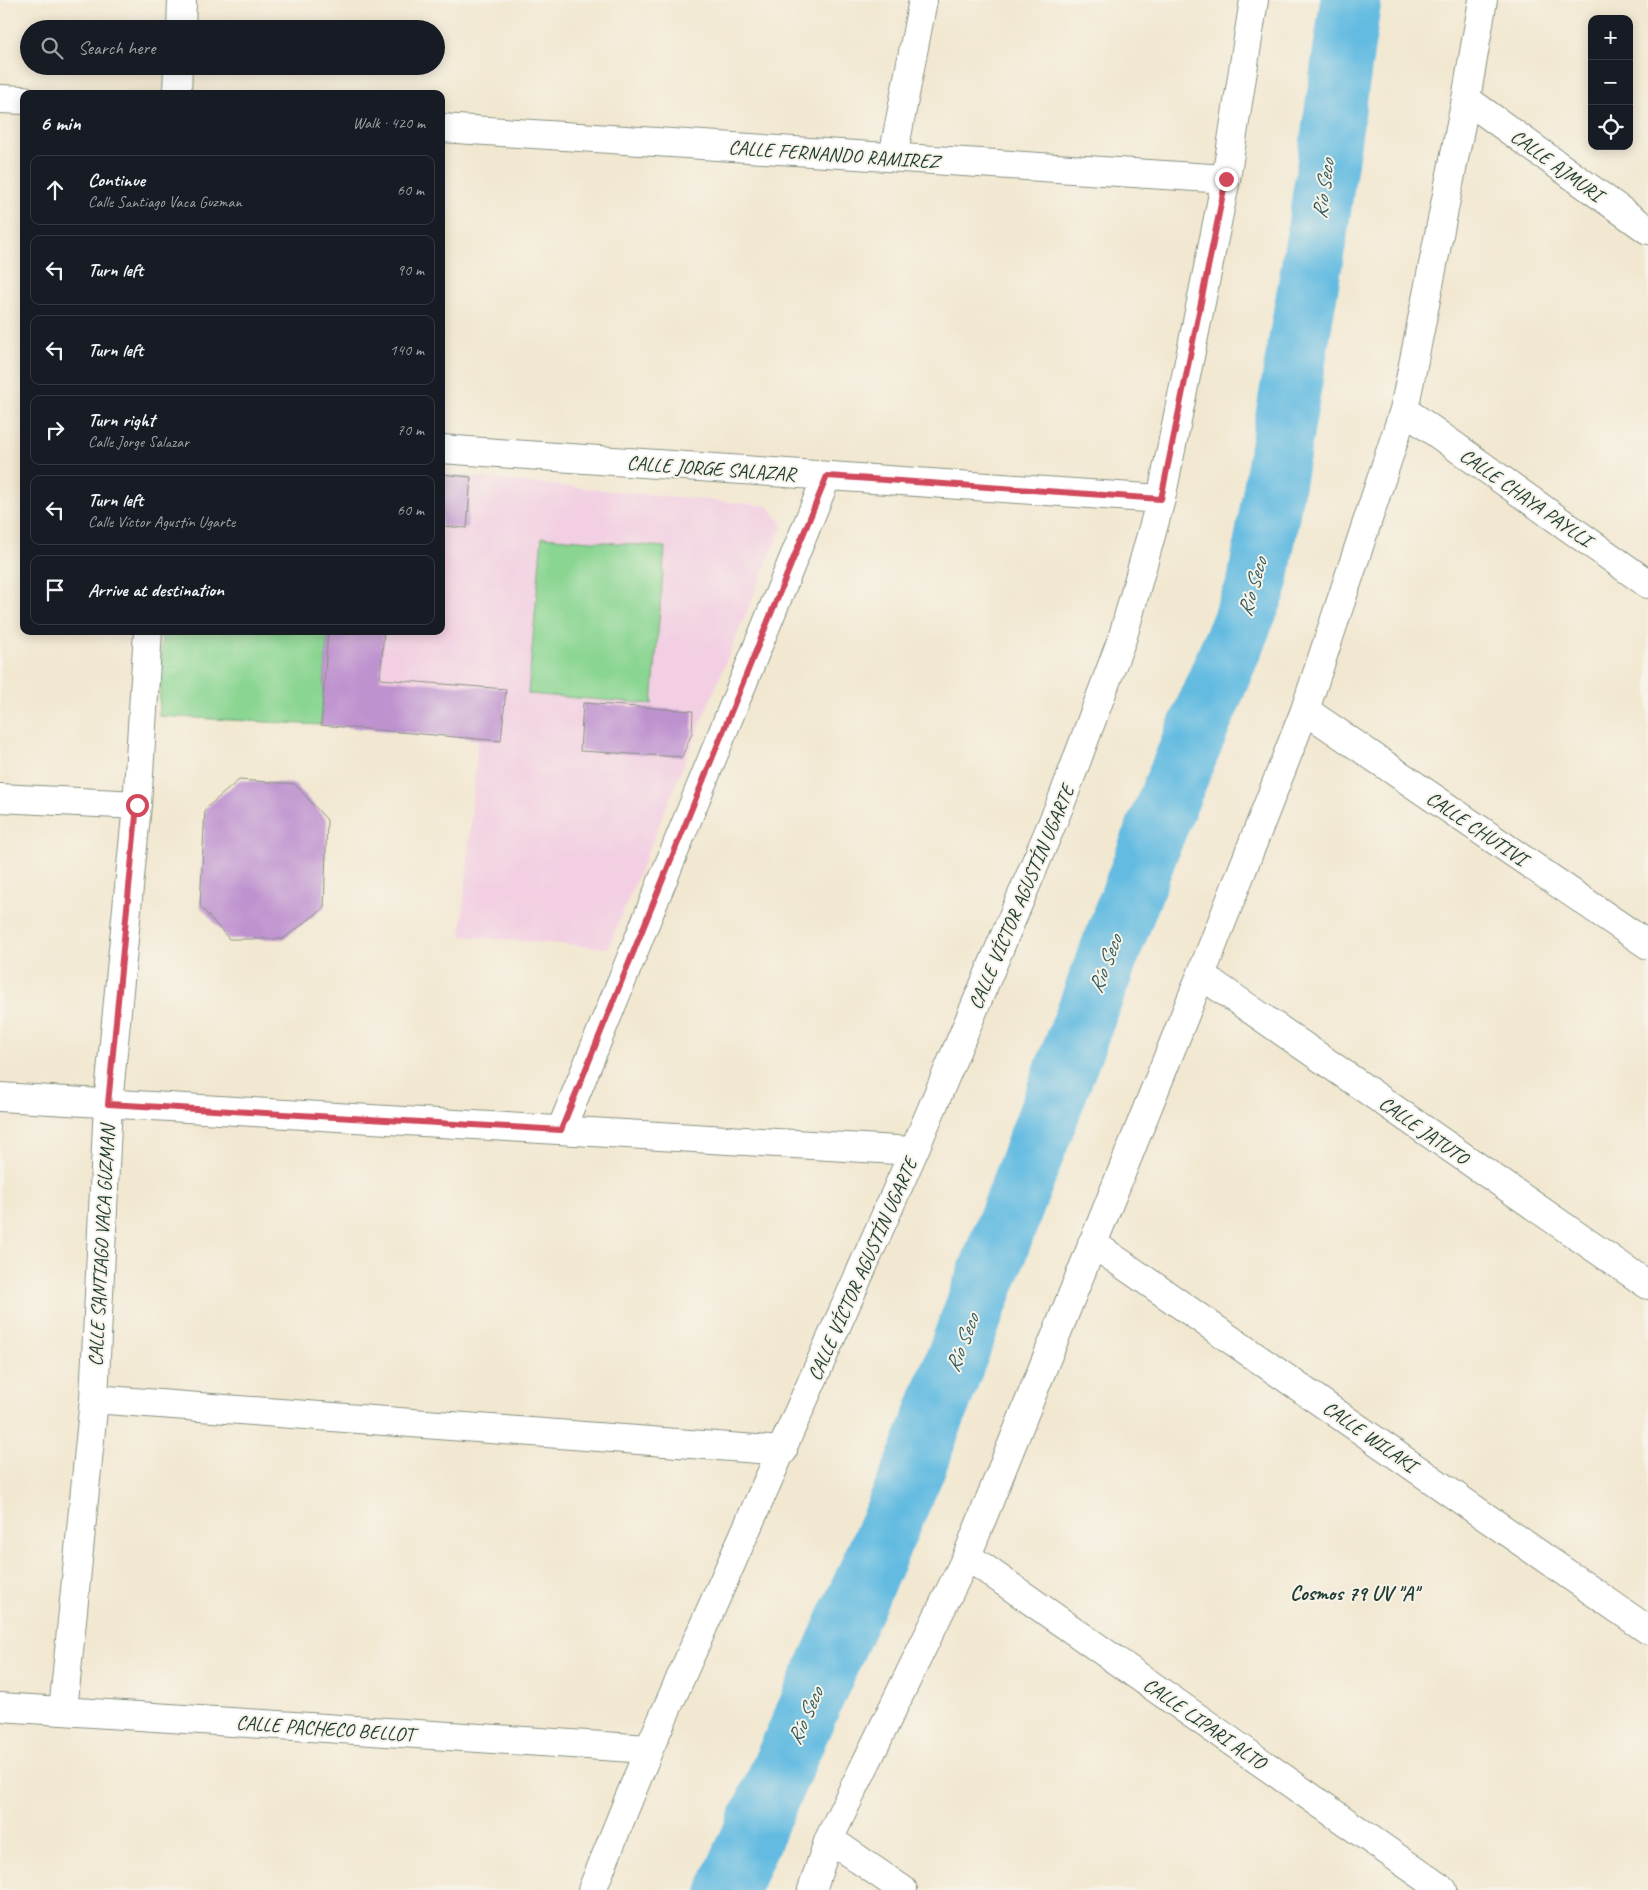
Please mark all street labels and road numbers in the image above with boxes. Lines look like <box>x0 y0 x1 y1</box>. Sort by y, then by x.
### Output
street label: CALLE AJMURI <box>1506 124 1611 210</box>
street label: CALLE FERNANDO RAMIREZ <box>728 135 944 175</box>
street label: CALLE CHAYA PAYLLI <box>1455 443 1600 554</box>
street label: CALLE JORGE SALAZAR <box>626 450 798 487</box>
street label: CALLE VÍCTOR AGUSTÍN UGARTE <box>963 779 1081 1013</box>
street label: CALLE CHUTIVI <box>1422 786 1535 873</box>
street label: CALLE JATUTO <box>1374 1091 1475 1171</box>
street label: CALLE SANTIAGO VACA GUZMAN <box>83 1122 120 1367</box>
street label: CALLE VÍCTOR AGUSTÍN UGARTE <box>802 1151 924 1384</box>
street label: CALLE WILAKI <box>1318 1395 1425 1480</box>
street label: CALLE LIPARI ALTO <box>1139 1672 1272 1776</box>
street label: CALLE PACHECO BELLOT <box>235 1710 420 1748</box>

